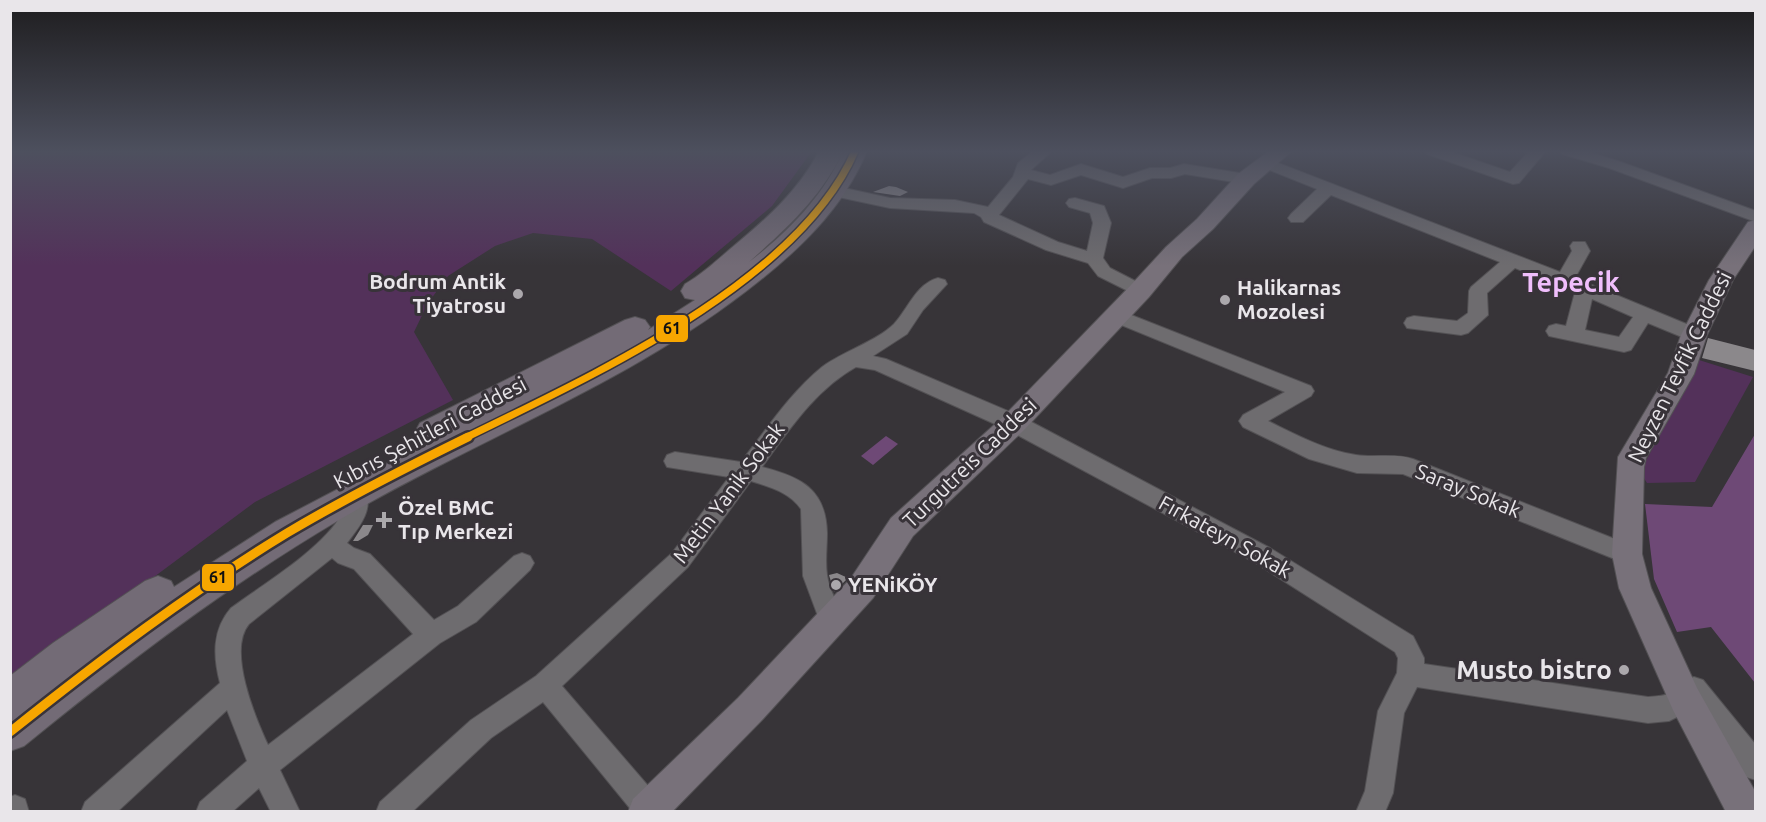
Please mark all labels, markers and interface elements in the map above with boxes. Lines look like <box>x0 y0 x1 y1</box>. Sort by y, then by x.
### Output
district label: Tepecik <box>1522 267 1620 297</box>
street label: Neyzen Tevfik Caddesi <box>1622 267 1736 466</box>
place label: Bodrum Antik Tiyatrosu <box>369 269 506 317</box>
place label: Halikarnas Mozolesi <box>1237 275 1341 323</box>
marker: Bodrum Antik Tiyatrosu <box>511 287 525 301</box>
marker: Halikarnas Mozolesi <box>1218 293 1232 307</box>
line badge: 61 <box>655 314 689 343</box>
text: 61 <box>663 319 681 337</box>
street label: Kıbrıs Şehitleri Caddesi <box>329 371 530 493</box>
street label: Turgutreis Caddesi <box>898 393 1041 532</box>
street label: Metin Yanik Sokak <box>667 417 789 568</box>
street label: Saray Sokak <box>1413 458 1525 522</box>
street label: Fırkateyn Sokak <box>1155 490 1296 583</box>
place label: Özel BMC Tıp Merkezi <box>398 495 513 543</box>
marker: Özel BMC Tıp Merkezi <box>375 511 393 529</box>
line badge: 61 <box>201 563 235 592</box>
text: 61 <box>209 568 227 586</box>
place label: YENiKÖY <box>848 572 938 596</box>
marker: YENiKÖY <box>829 578 843 592</box>
place label: Musto bistro <box>1456 655 1612 684</box>
marker: Musto bistro <box>1617 663 1631 677</box>

